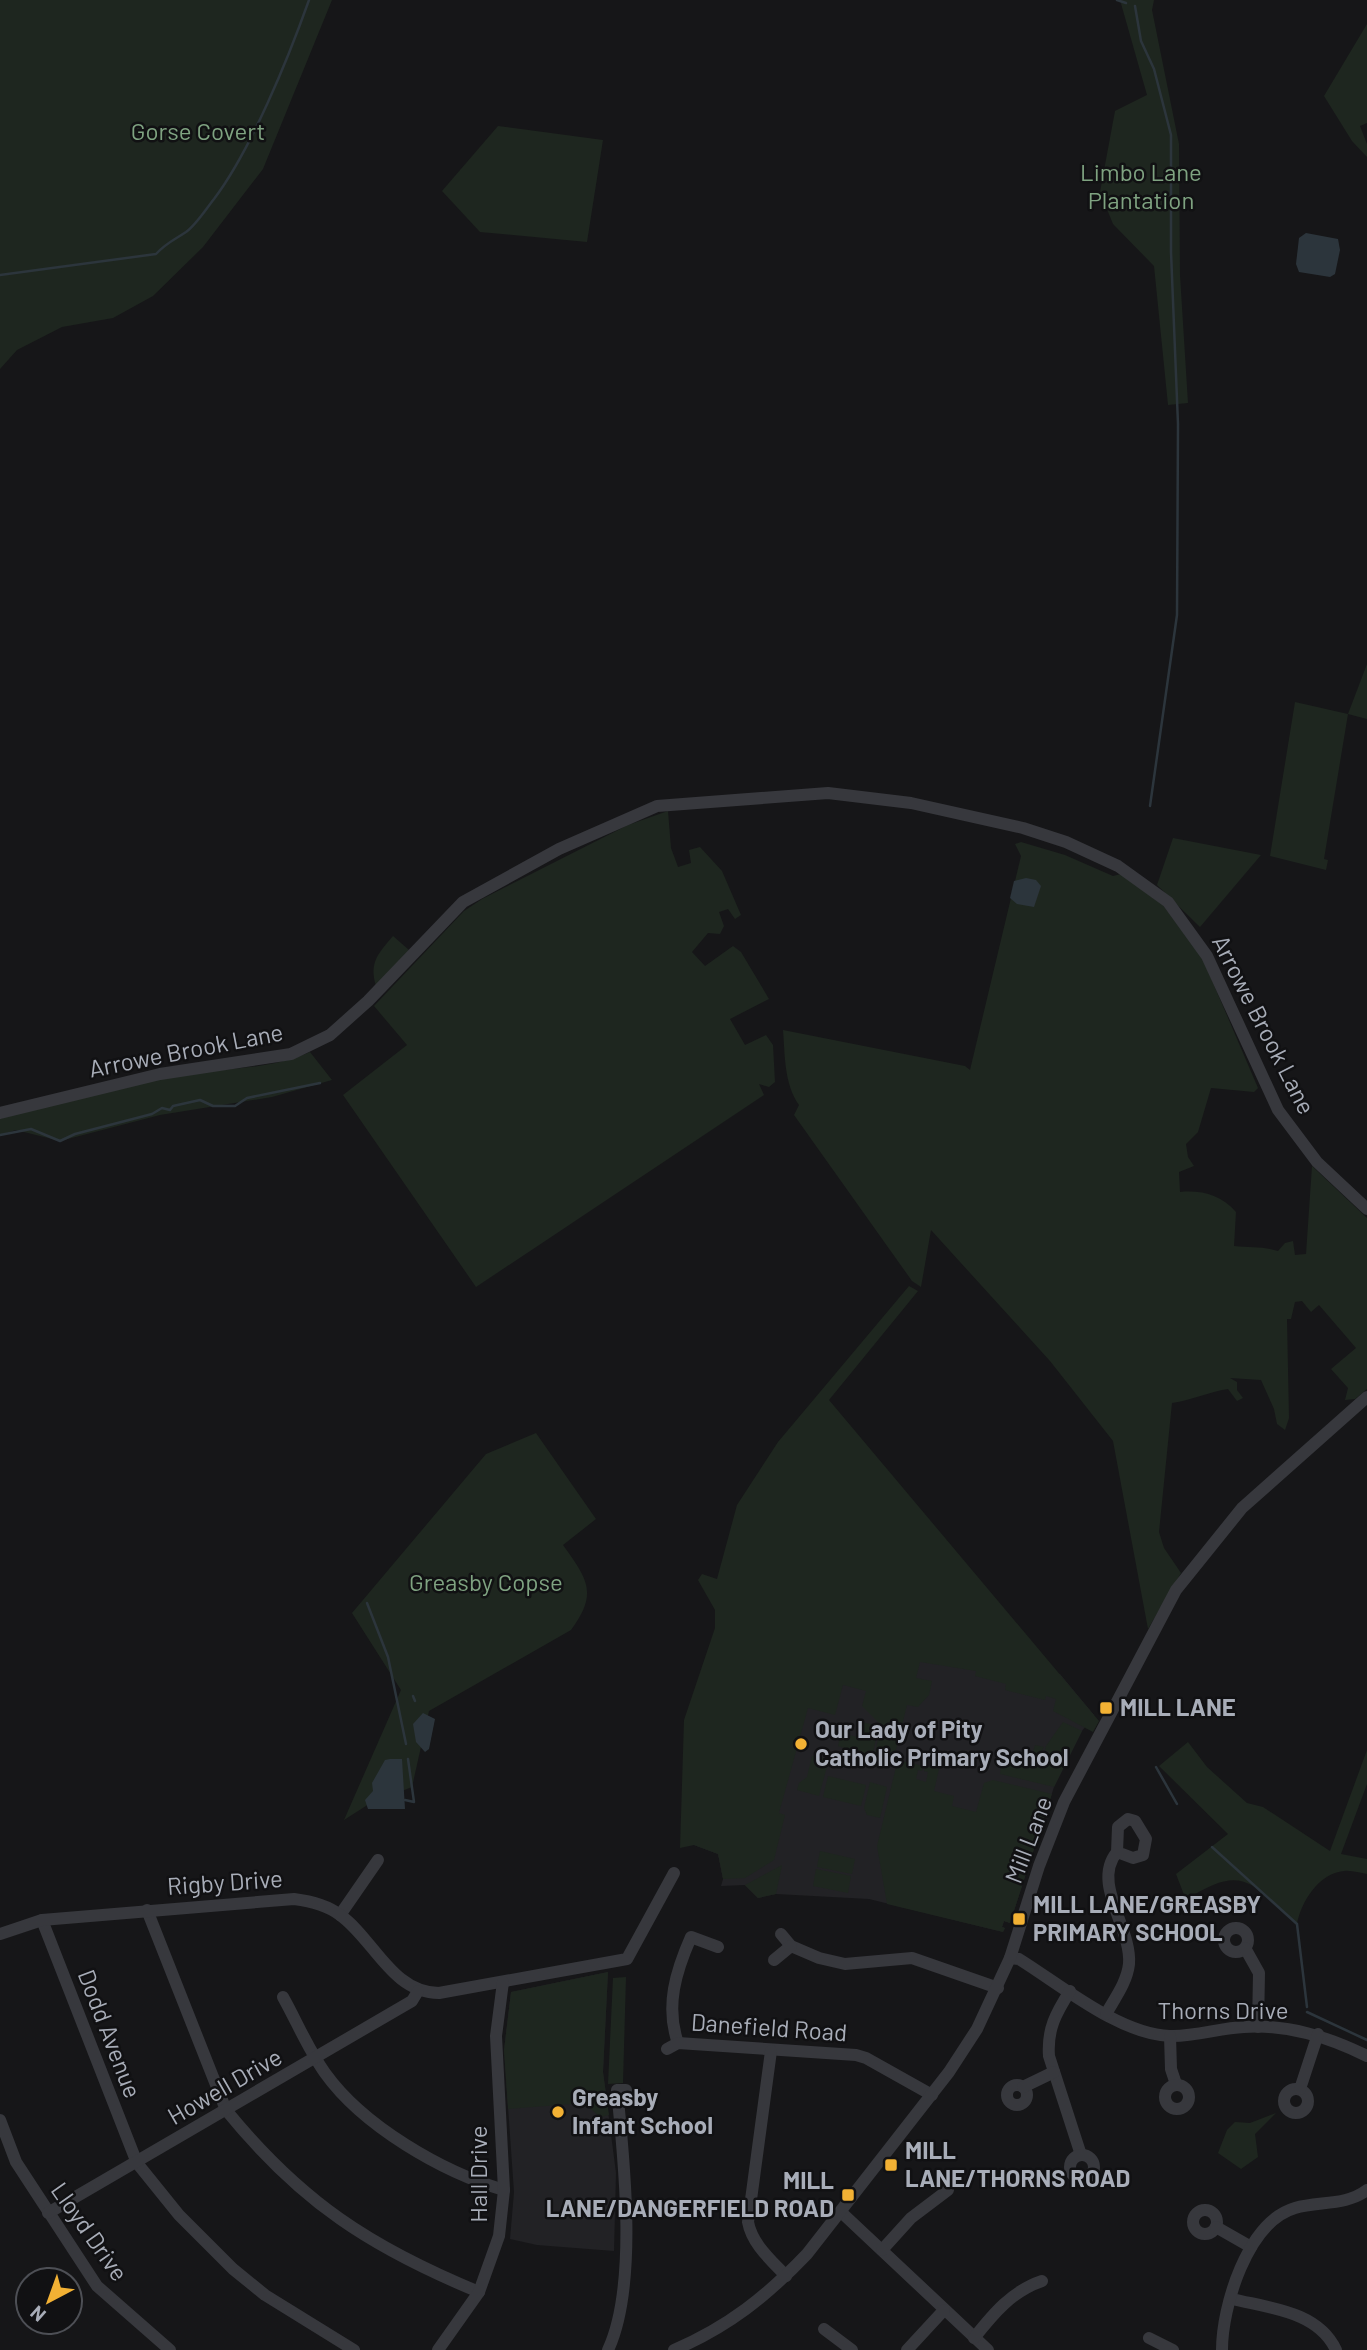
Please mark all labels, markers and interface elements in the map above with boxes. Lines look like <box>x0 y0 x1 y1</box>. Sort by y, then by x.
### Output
park label: Gorse Covert <box>131 116 265 145</box>
park label: Limbo Lane Plantation <box>1080 157 1202 214</box>
street label: Arrowe Brook Lane <box>1207 930 1322 1119</box>
street label: Arrowe Brook Lane <box>86 1016 285 1083</box>
park label: Greasby Copse <box>409 1567 563 1596</box>
place label: MILL LANE <box>1120 1692 1236 1721</box>
marker: MILL LANE <box>1098 1700 1114 1716</box>
place label: Our Lady of Pity Catholic Primary School <box>815 1714 1069 1771</box>
marker: Our Lady of Pity Catholic Primary School <box>793 1736 809 1752</box>
street label: Mill Lane <box>998 1792 1057 1887</box>
street label: Rigby Drive <box>166 1863 284 1900</box>
place label: MILL LANE/GREASBY PRIMARY SCHOOL <box>1033 1889 1261 1946</box>
marker: MILL LANE/GREASBY PRIMARY SCHOOL <box>1011 1911 1027 1927</box>
street label: Dodd Avenue <box>73 1965 148 2102</box>
street label: Thorns Drive <box>1158 1995 1289 2024</box>
street label: Danefield Road <box>690 2007 848 2046</box>
street label: Howell Drive <box>162 2041 287 2130</box>
place label: Greasby Infant School <box>572 2082 713 2139</box>
marker: Greasby Infant School <box>550 2104 566 2120</box>
street label: Hall Drive <box>463 2125 492 2223</box>
place label: MILL LANE/THORNS ROAD <box>905 2135 1130 2192</box>
marker: MILL LANE/THORNS ROAD <box>883 2157 899 2173</box>
place label: MILL LANE/DANGERFIELD ROAD <box>546 2165 834 2222</box>
street label: Lloyd Drive <box>46 2176 135 2286</box>
marker: MILL LANE/DANGERFIELD ROAD <box>840 2187 856 2203</box>
north arrow <box>14 2266 84 2336</box>
text: N <box>25 2301 50 2327</box>

